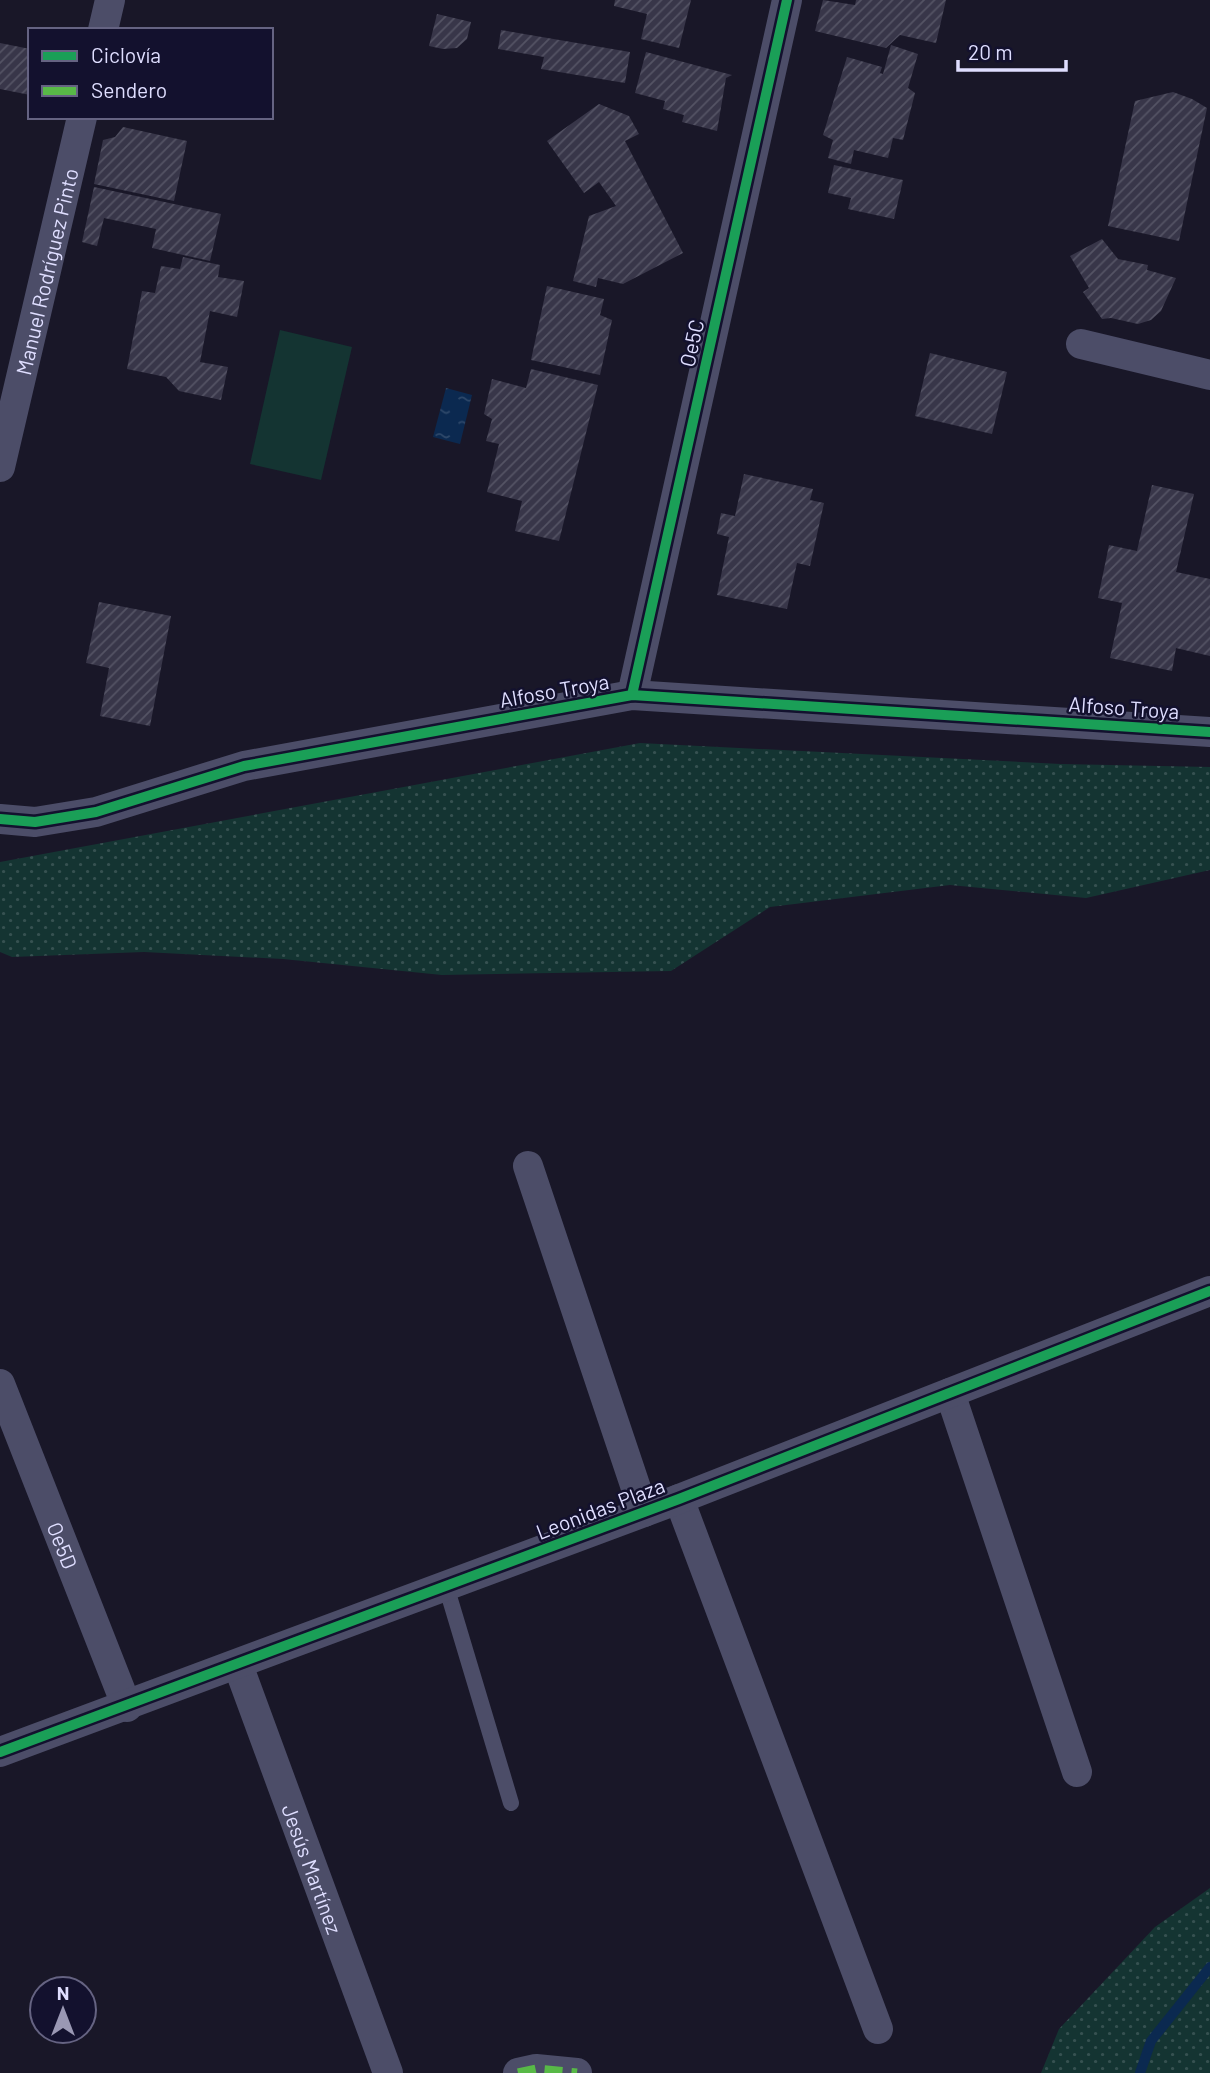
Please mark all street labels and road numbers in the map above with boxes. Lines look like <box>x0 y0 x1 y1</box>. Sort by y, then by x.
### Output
street label: Manuel Rodríguez Pinto <box>10 165 82 377</box>
street label: Oe5C <box>673 317 709 369</box>
street label: Alfoso Troya <box>497 668 611 712</box>
street label: Alfoso Troya <box>1068 691 1180 723</box>
street label: Leonidas Plaza <box>532 1472 668 1544</box>
street label: Oe5D <box>43 1518 84 1572</box>
street label: Jesús Martínez <box>278 1800 348 1937</box>

